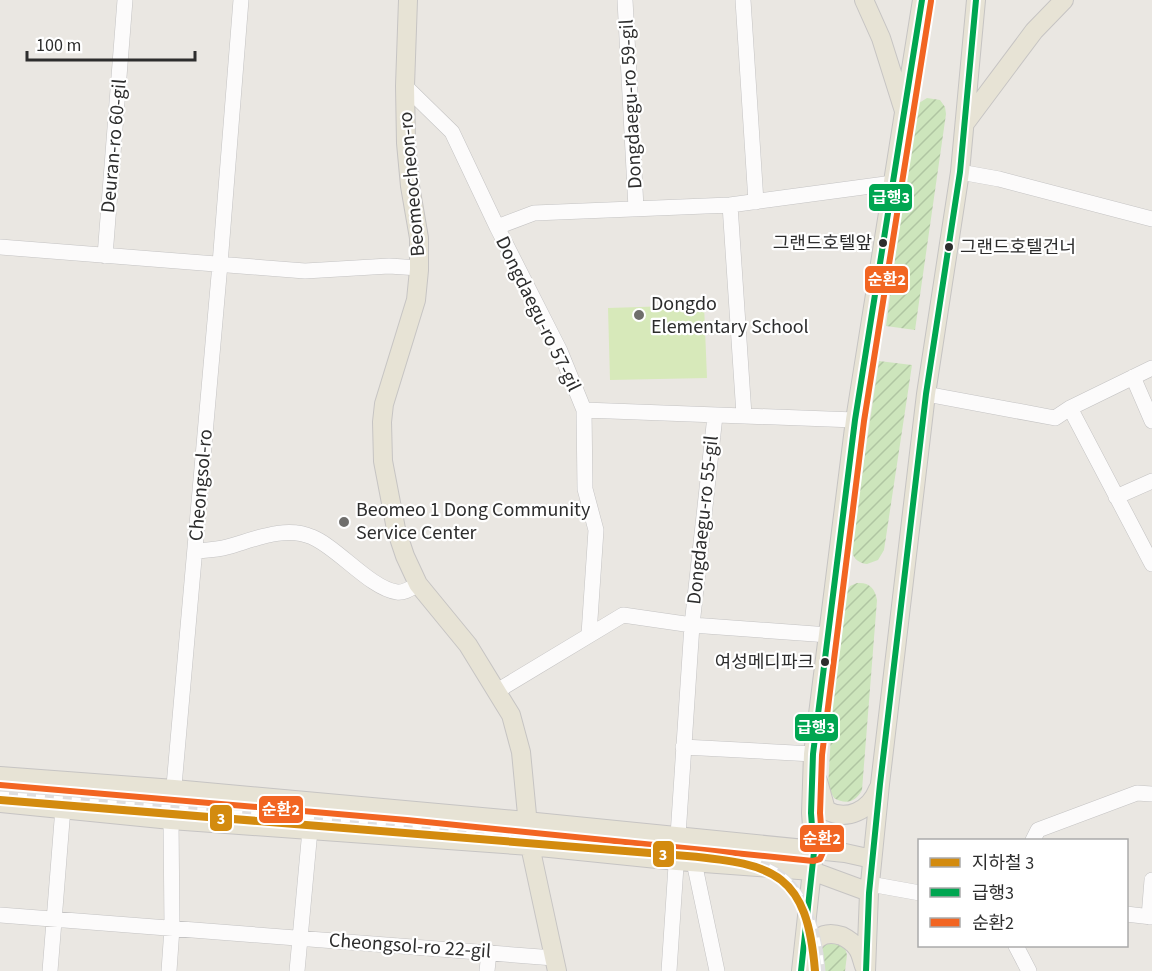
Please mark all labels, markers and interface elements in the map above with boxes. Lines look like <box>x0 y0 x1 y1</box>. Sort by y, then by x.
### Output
street label: Dongdaegu-ro 59-gil <box>613 19 649 189</box>
scale bar <box>27 24 195 62</box>
text: 100 m <box>36 33 81 58</box>
street label: Deuran-ro 60-gil <box>94 78 134 214</box>
street label: Beomeocheon-ro <box>392 110 432 258</box>
line badge: 급행3 <box>868 183 913 212</box>
text: 급행3 <box>872 187 910 209</box>
place label: 그랜드호텔앞 <box>773 231 872 256</box>
street label: Dongdaegu-ro 57-gil <box>488 232 588 396</box>
place label: 그랜드호텔건너 <box>960 235 1076 260</box>
marker: 그랜드호텔앞 <box>877 237 889 249</box>
marker: 그랜드호텔건너 <box>943 241 955 253</box>
line badge: 순환2 <box>864 265 909 294</box>
text: 순환2 <box>868 269 906 291</box>
place label: Dongdo Elementary School <box>651 290 809 341</box>
marker: Dongdo Elementary School <box>632 308 646 322</box>
street label: Cheongsol-ro <box>182 428 220 542</box>
street label: Dongdaegu-ro 55-gil <box>680 434 726 606</box>
place label: Beomeo 1 Dong Community Service Center <box>356 496 591 547</box>
marker: Beomeo 1 Dong Community Service Center <box>337 515 351 529</box>
place label: 여성메디파크 <box>715 650 814 675</box>
marker: 여성메디파크 <box>819 656 831 668</box>
line badge: 급행3 <box>794 713 839 742</box>
text: 급행3 <box>797 717 835 739</box>
line badge: 순환2 <box>258 795 304 824</box>
text: 순환2 <box>262 799 300 821</box>
line badge: 3 <box>209 804 233 832</box>
text: 3 <box>217 808 225 830</box>
line badge: 순환2 <box>799 824 845 853</box>
text: 순환2 <box>803 828 841 850</box>
legend <box>918 839 1128 947</box>
line badge: 3 <box>652 840 675 868</box>
text: 3 <box>659 844 667 866</box>
text: 지하철 3 <box>972 851 1034 876</box>
text: 급행3 <box>972 881 1014 906</box>
text: 순환2 <box>972 911 1014 936</box>
street label: Cheongsol-ro 22-gil <box>328 926 492 966</box>

